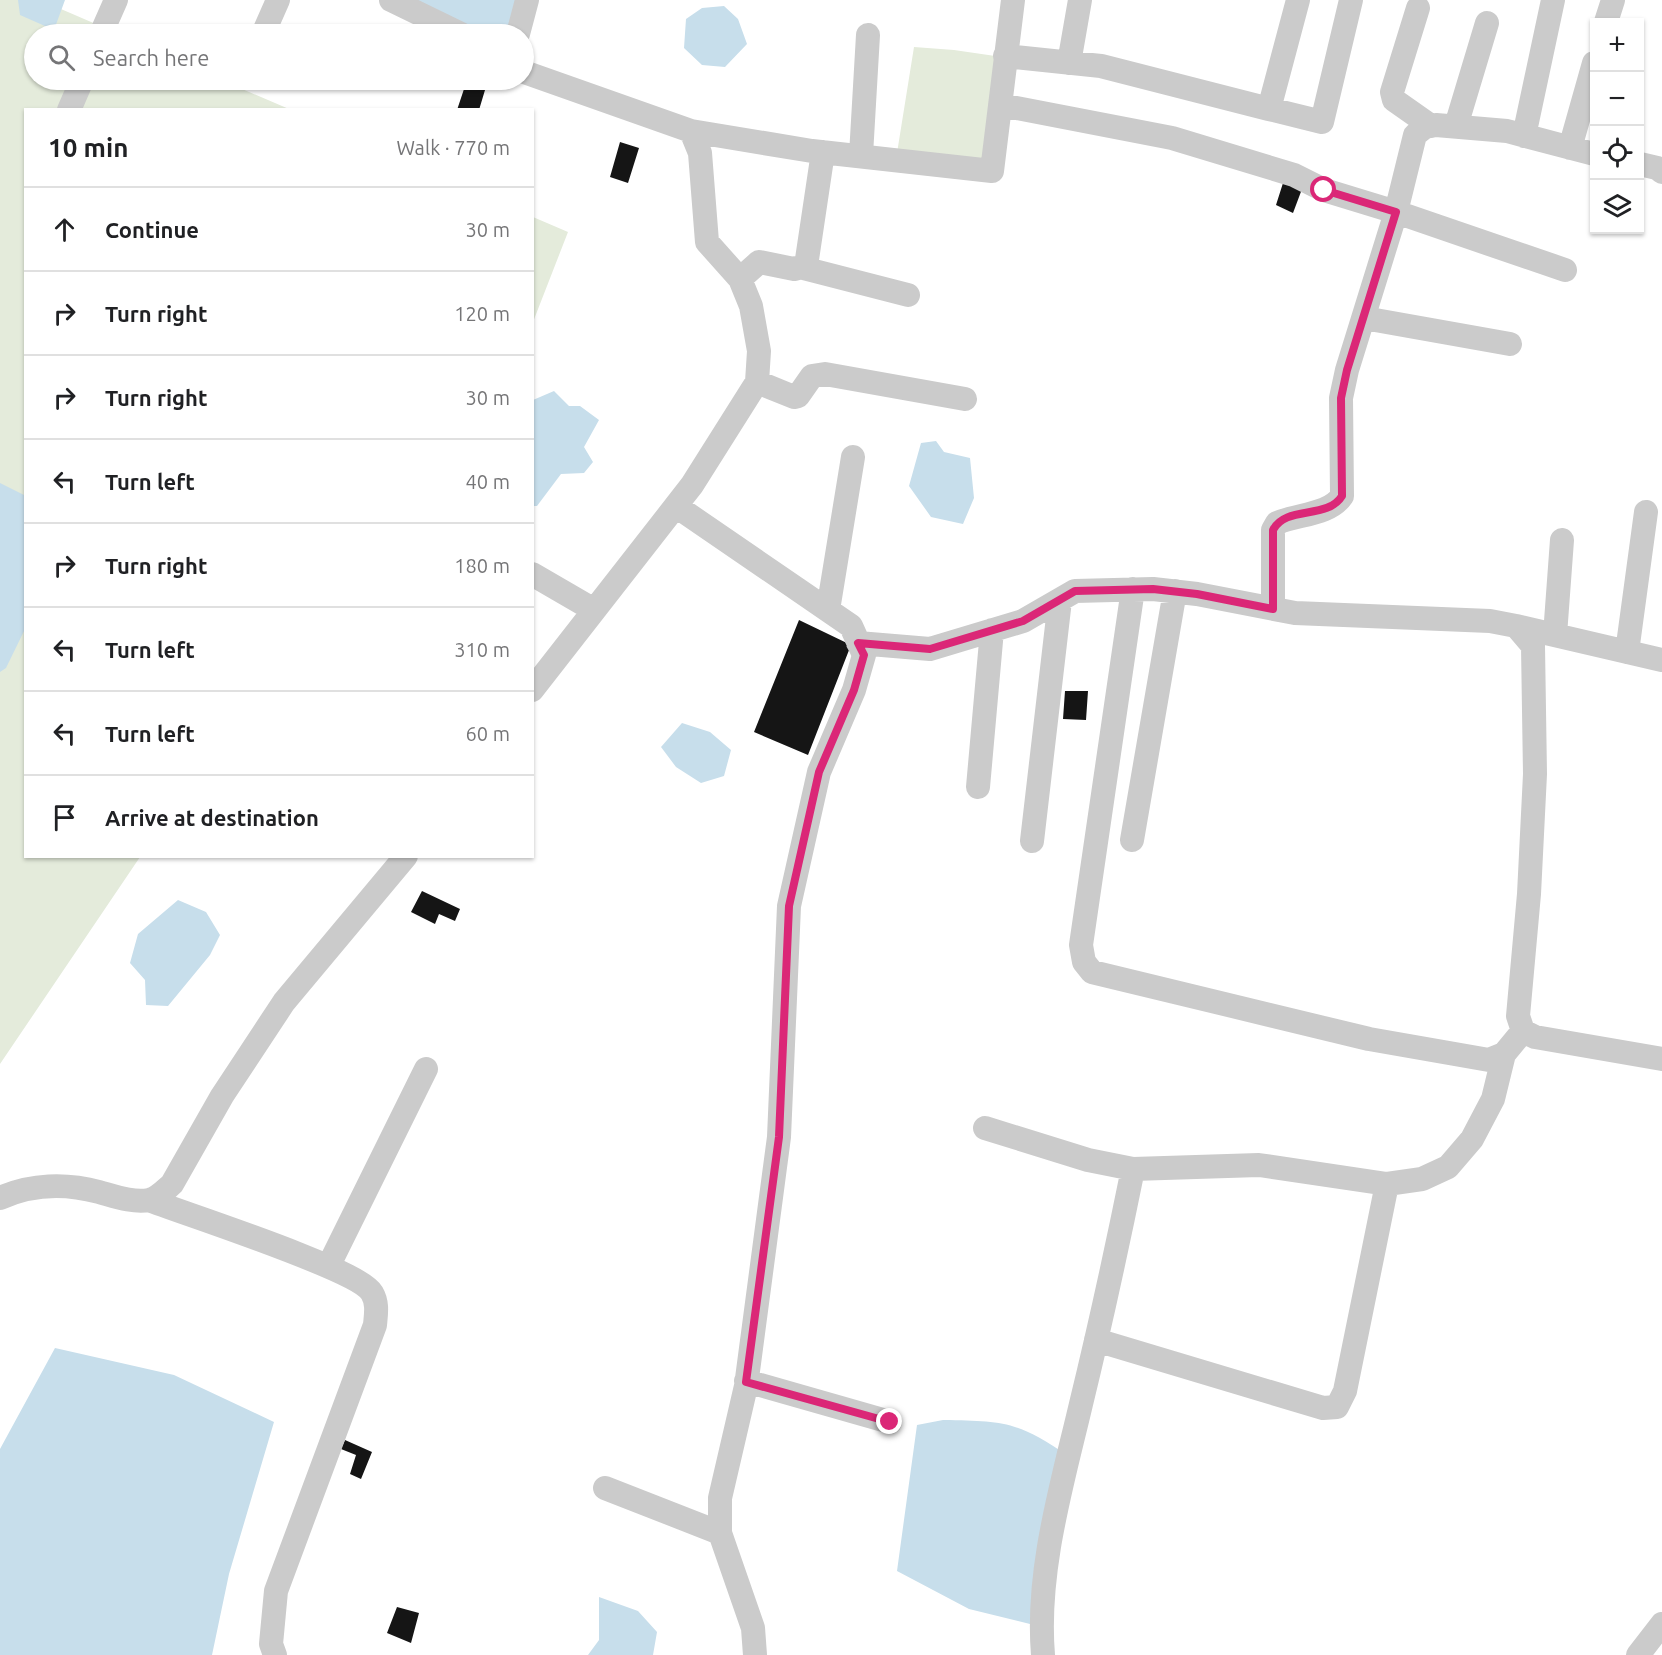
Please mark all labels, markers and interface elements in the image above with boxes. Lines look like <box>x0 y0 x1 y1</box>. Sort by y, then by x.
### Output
map controls <box>1590 18 1644 234</box>
button: + <box>1590 18 1644 72</box>
search box <box>24 24 534 90</box>
icon: search <box>45 41 78 74</box>
text: Search here <box>93 45 209 70</box>
button: − <box>1590 72 1644 126</box>
button: locate <box>1590 126 1644 180</box>
text: 10 min <box>48 133 128 162</box>
text: Walk · 770 m <box>397 136 510 159</box>
route start <box>1310 176 1336 202</box>
button: layers <box>1590 180 1644 234</box>
icon: ahead <box>48 213 81 246</box>
text: Continue <box>105 217 199 242</box>
text: 30 m <box>466 218 510 241</box>
icon: right <box>48 297 81 330</box>
text: Turn right <box>105 301 207 326</box>
text: 120 m <box>454 302 510 325</box>
icon: right <box>48 381 81 414</box>
text: Turn right <box>105 385 207 410</box>
text: 30 m <box>466 386 510 409</box>
icon: left <box>48 465 81 498</box>
text: Turn left <box>105 469 195 494</box>
text: 40 m <box>466 470 510 493</box>
icon: right <box>48 549 81 582</box>
text: Turn right <box>105 553 207 578</box>
text: 180 m <box>454 554 510 577</box>
icon: left <box>48 633 81 666</box>
text: Turn left <box>105 637 195 662</box>
text: 310 m <box>454 638 510 661</box>
icon: left <box>48 717 81 750</box>
text: Turn left <box>105 721 195 746</box>
text: 60 m <box>466 722 510 745</box>
icon: arrive <box>48 801 81 834</box>
text: Arrive at destination <box>105 805 319 830</box>
route end <box>876 1408 902 1434</box>

